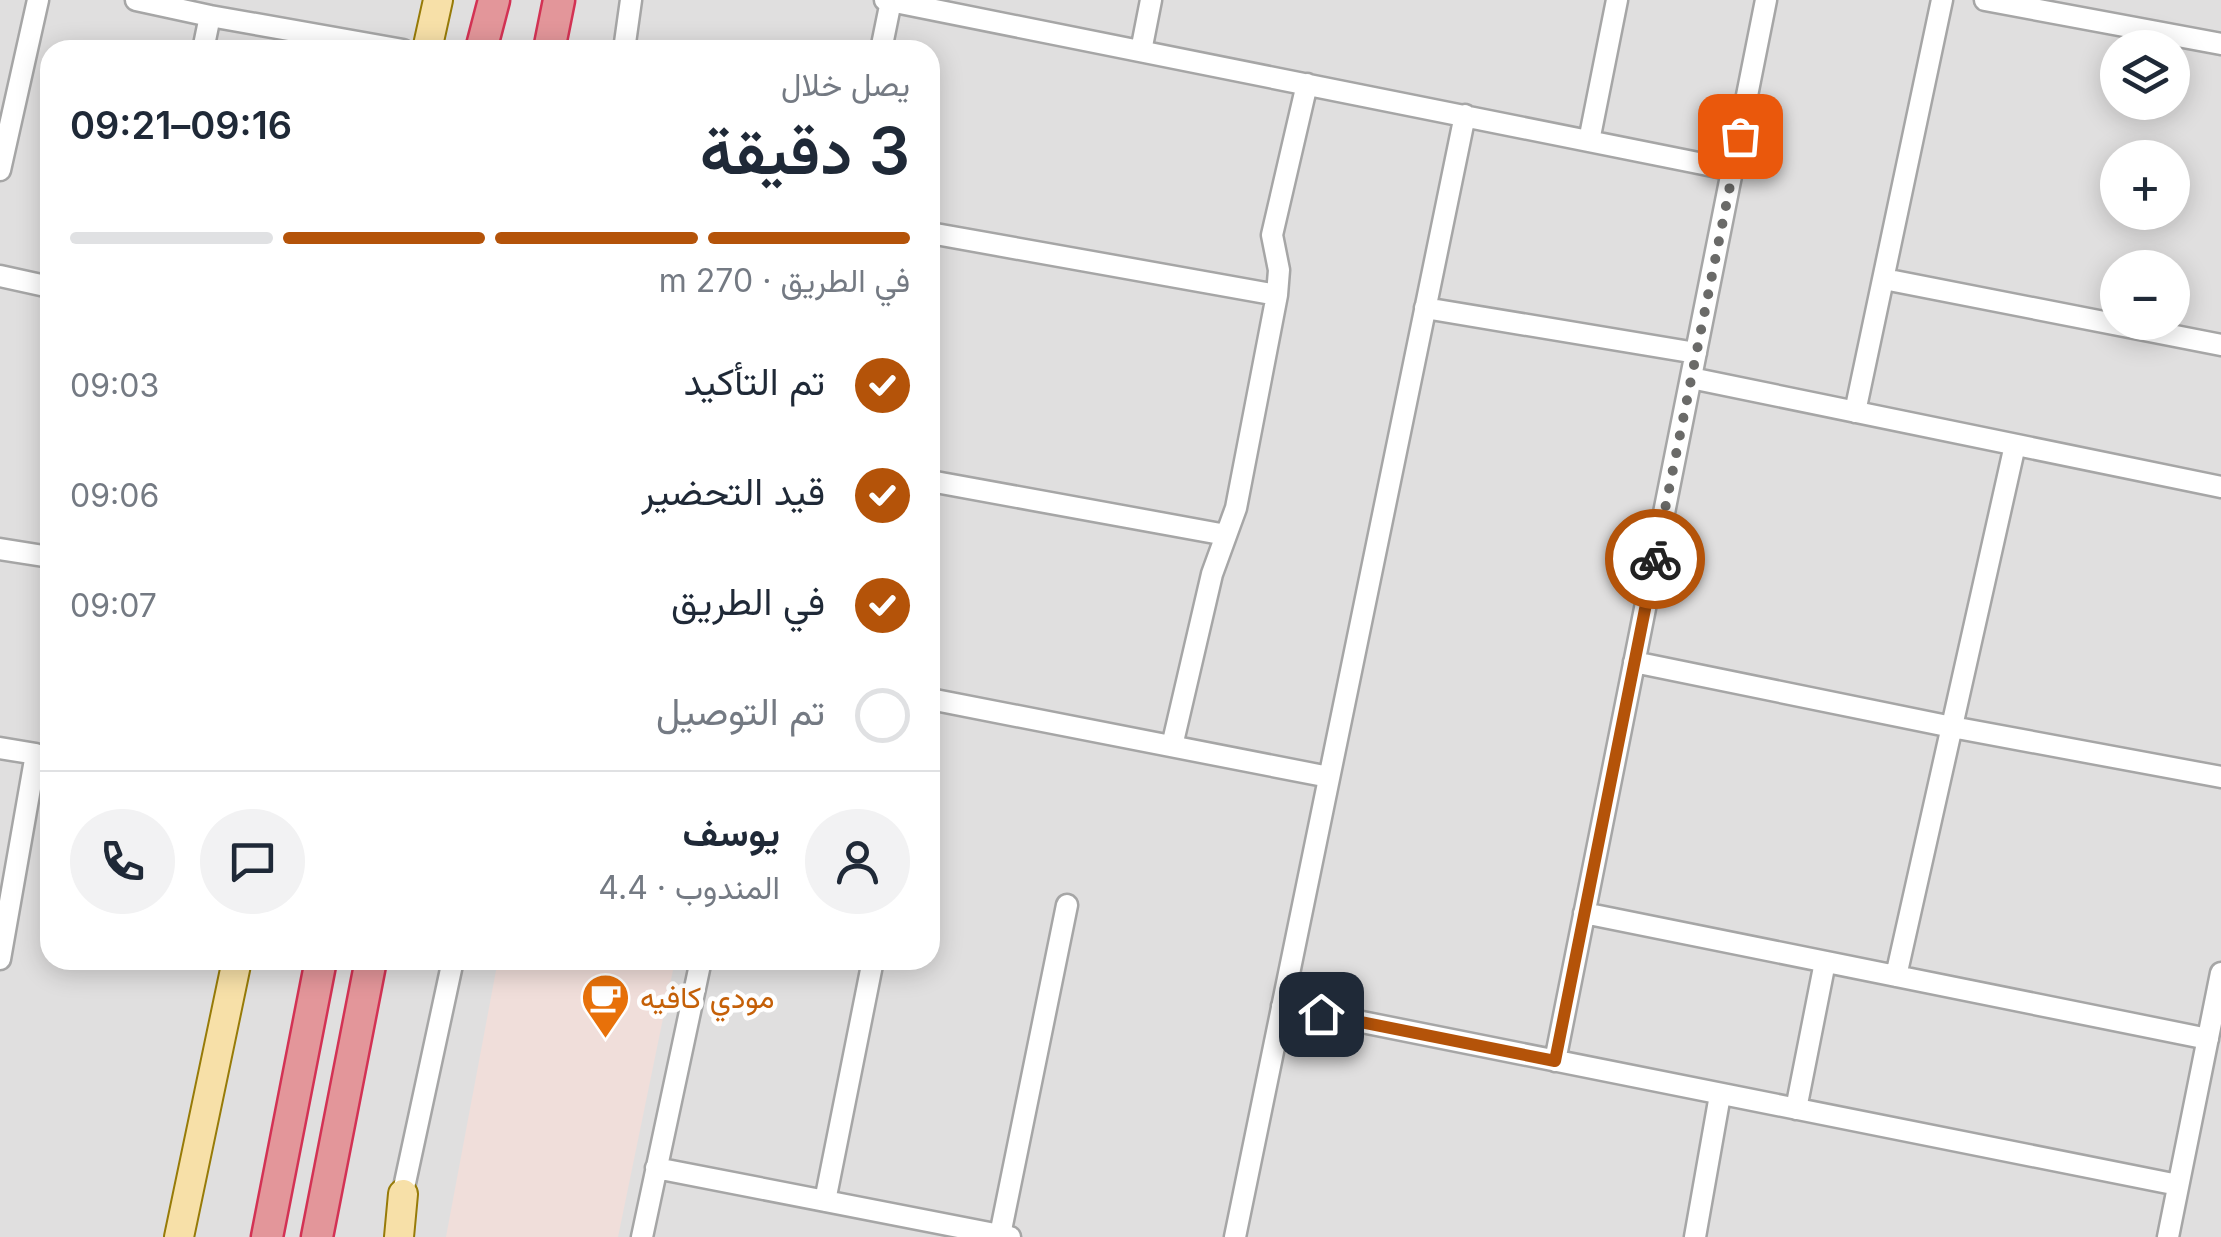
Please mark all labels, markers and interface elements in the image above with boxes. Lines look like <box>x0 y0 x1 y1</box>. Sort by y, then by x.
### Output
map controls <box>2100 30 2190 340</box>
button: layers <box>2100 30 2190 120</box>
text: يصل خلال <box>781 65 910 104</box>
pin <box>1698 94 1783 179</box>
text: 09:16–09:21 <box>70 102 292 148</box>
icon: bag <box>1713 109 1768 164</box>
text: 3 دقيقة <box>700 111 910 190</box>
button: + <box>2100 140 2190 230</box>
button: − <box>2100 250 2190 340</box>
text: في الطريق · 270 m <box>659 261 910 300</box>
text: تم التأكيد <box>683 358 825 404</box>
icon: check <box>855 358 910 413</box>
text: 09:03 <box>70 366 159 405</box>
text: قيد التحضير <box>641 468 825 514</box>
icon: check <box>855 468 910 523</box>
text: 09:06 <box>70 476 159 515</box>
courier <box>1605 509 1705 609</box>
icon: bike <box>1628 532 1683 587</box>
text: في الطريق <box>671 578 825 624</box>
icon: check <box>855 578 910 633</box>
text: 09:07 <box>70 586 157 625</box>
text: تم التوصيل <box>656 688 825 734</box>
button: phone <box>70 809 175 914</box>
button: chat <box>200 809 305 914</box>
text: يوسف <box>683 809 780 855</box>
button: person <box>805 809 910 914</box>
text: المندوب · 4.4 <box>598 868 780 907</box>
cafe icon: مودي كافيه <box>579 972 631 1040</box>
pin <box>1279 972 1364 1057</box>
place label: مودي كافيه <box>640 979 775 1022</box>
icon: home <box>1294 987 1349 1042</box>

